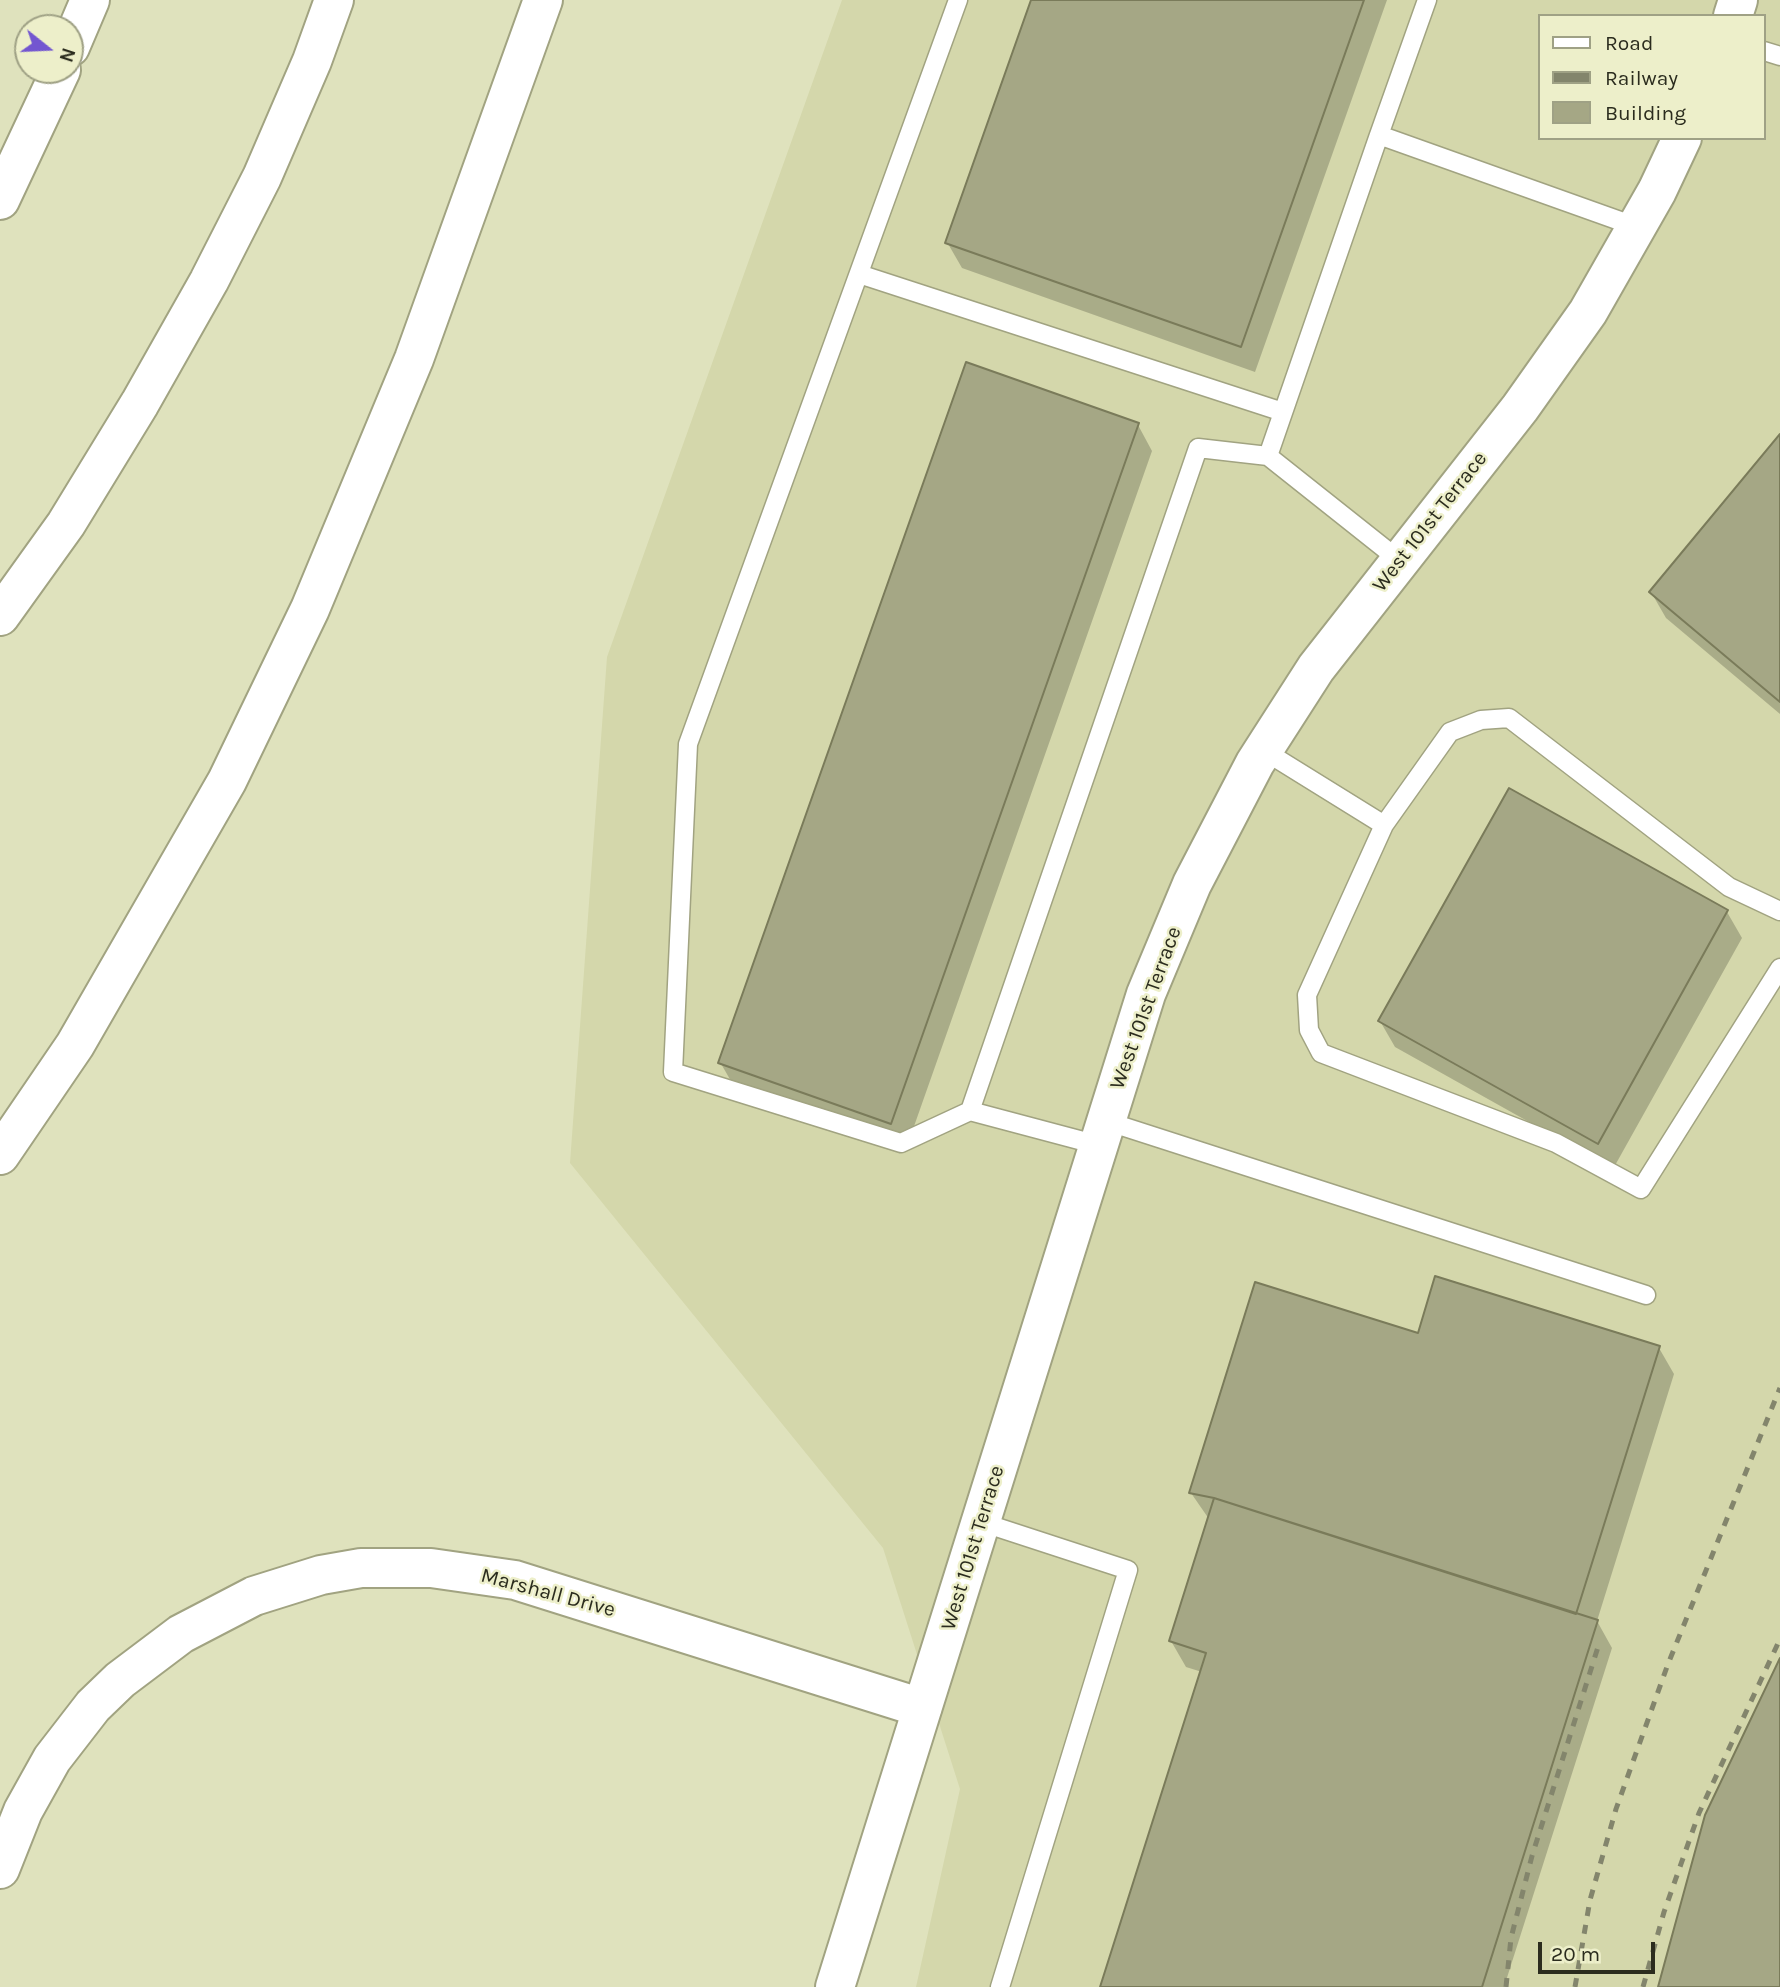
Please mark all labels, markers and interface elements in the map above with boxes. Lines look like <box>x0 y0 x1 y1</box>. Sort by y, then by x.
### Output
north arrow <box>14 14 84 84</box>
legend <box>1538 14 1766 140</box>
text: Road <box>1605 31 1653 55</box>
text: N <box>55 45 80 65</box>
text: Railway <box>1605 66 1678 90</box>
text: Building <box>1605 101 1686 125</box>
street label: West 101st Terrace <box>1367 447 1493 597</box>
street label: West 101st Terrace <box>1105 923 1187 1093</box>
street label: West 101st Terrace <box>936 1462 1010 1634</box>
street label: Marshall Drive <box>478 1563 618 1623</box>
scale bar <box>1542 1927 1659 1971</box>
text: 20 m <box>1551 1942 1600 1966</box>

